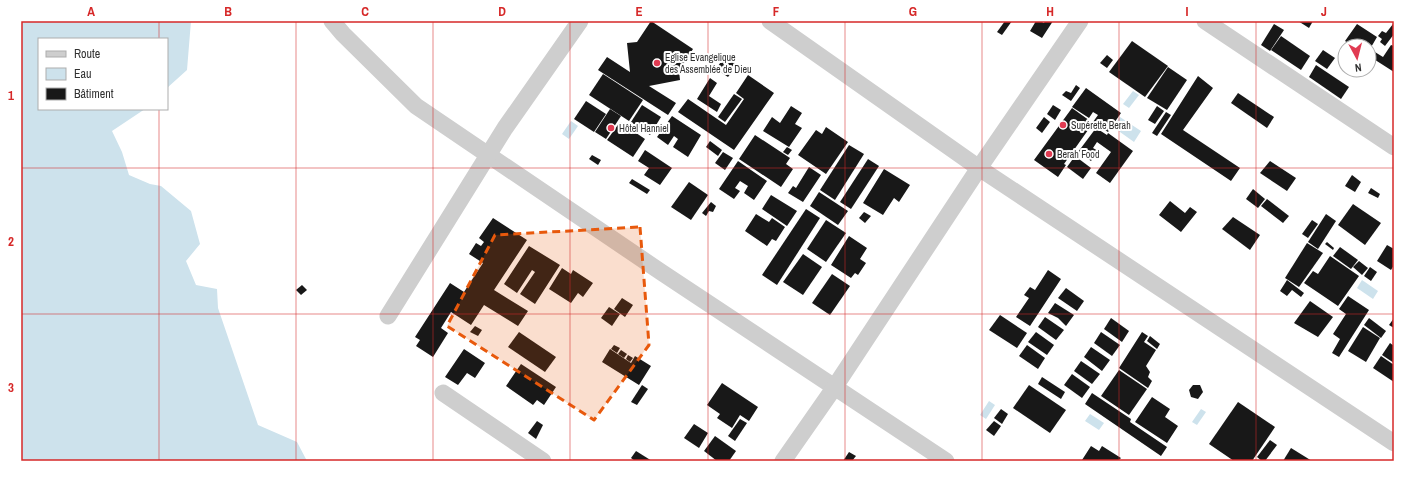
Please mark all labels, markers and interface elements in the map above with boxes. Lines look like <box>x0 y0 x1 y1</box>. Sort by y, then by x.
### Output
text: A <box>87 3 95 20</box>
text: B <box>224 3 232 20</box>
text: C <box>361 3 369 20</box>
text: D <box>498 3 506 20</box>
text: E <box>635 3 643 20</box>
text: F <box>773 3 780 20</box>
text: G <box>909 3 917 20</box>
text: H <box>1046 3 1054 20</box>
text: I <box>1186 3 1189 20</box>
text: J <box>1321 3 1327 20</box>
legend <box>38 38 168 110</box>
north arrow <box>1337 38 1377 78</box>
text: Route <box>74 46 100 62</box>
place label: Eglise Evangelique des Assemblée de Dieu <box>665 51 752 76</box>
marker: Eglise Evangelique des Assemblée de Dieu <box>652 58 662 68</box>
text: N <box>1354 61 1362 75</box>
text: Eau <box>74 66 92 82</box>
text: Bâtiment <box>74 86 114 102</box>
text: 1 <box>8 87 14 104</box>
place label: Supérette Berah <box>1071 119 1131 132</box>
marker: Supérette Berah <box>1058 120 1068 130</box>
place label: Hôtel Hanniel <box>619 122 669 135</box>
marker: Hôtel Hanniel <box>606 123 616 133</box>
place label: Berah Food <box>1057 148 1099 161</box>
marker: Berah Food <box>1044 149 1054 159</box>
text: 2 <box>8 233 14 250</box>
text: 3 <box>8 379 14 396</box>

